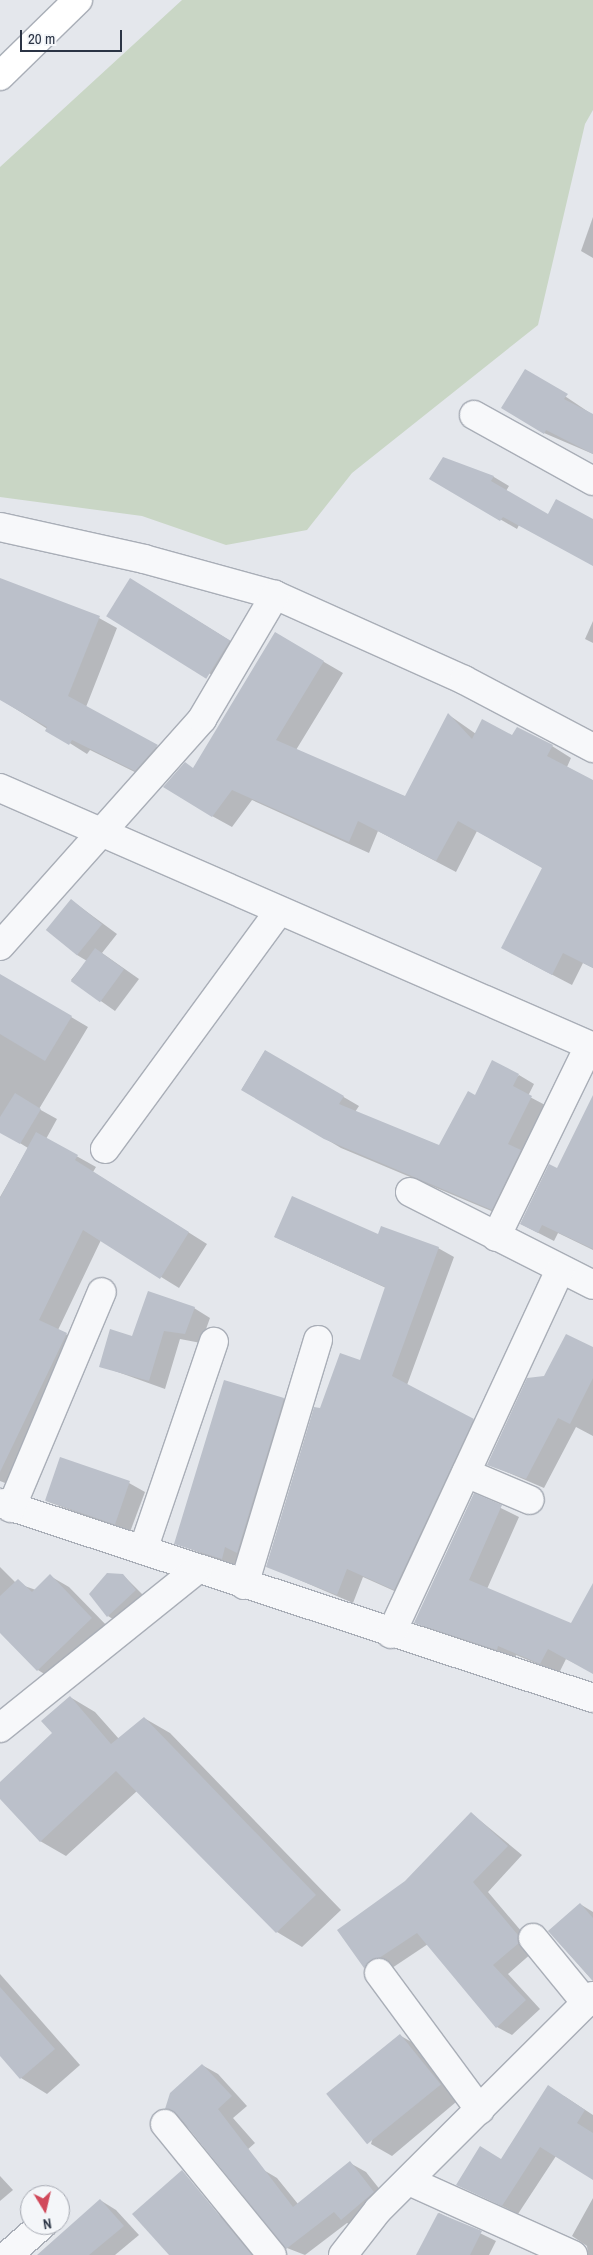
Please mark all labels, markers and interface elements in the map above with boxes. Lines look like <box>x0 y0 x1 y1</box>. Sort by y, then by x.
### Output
scale bar <box>22 20 125 52</box>
text: 20 m <box>28 28 55 49</box>
north arrow <box>20 2185 70 2235</box>
text: N <box>42 2214 53 2233</box>

